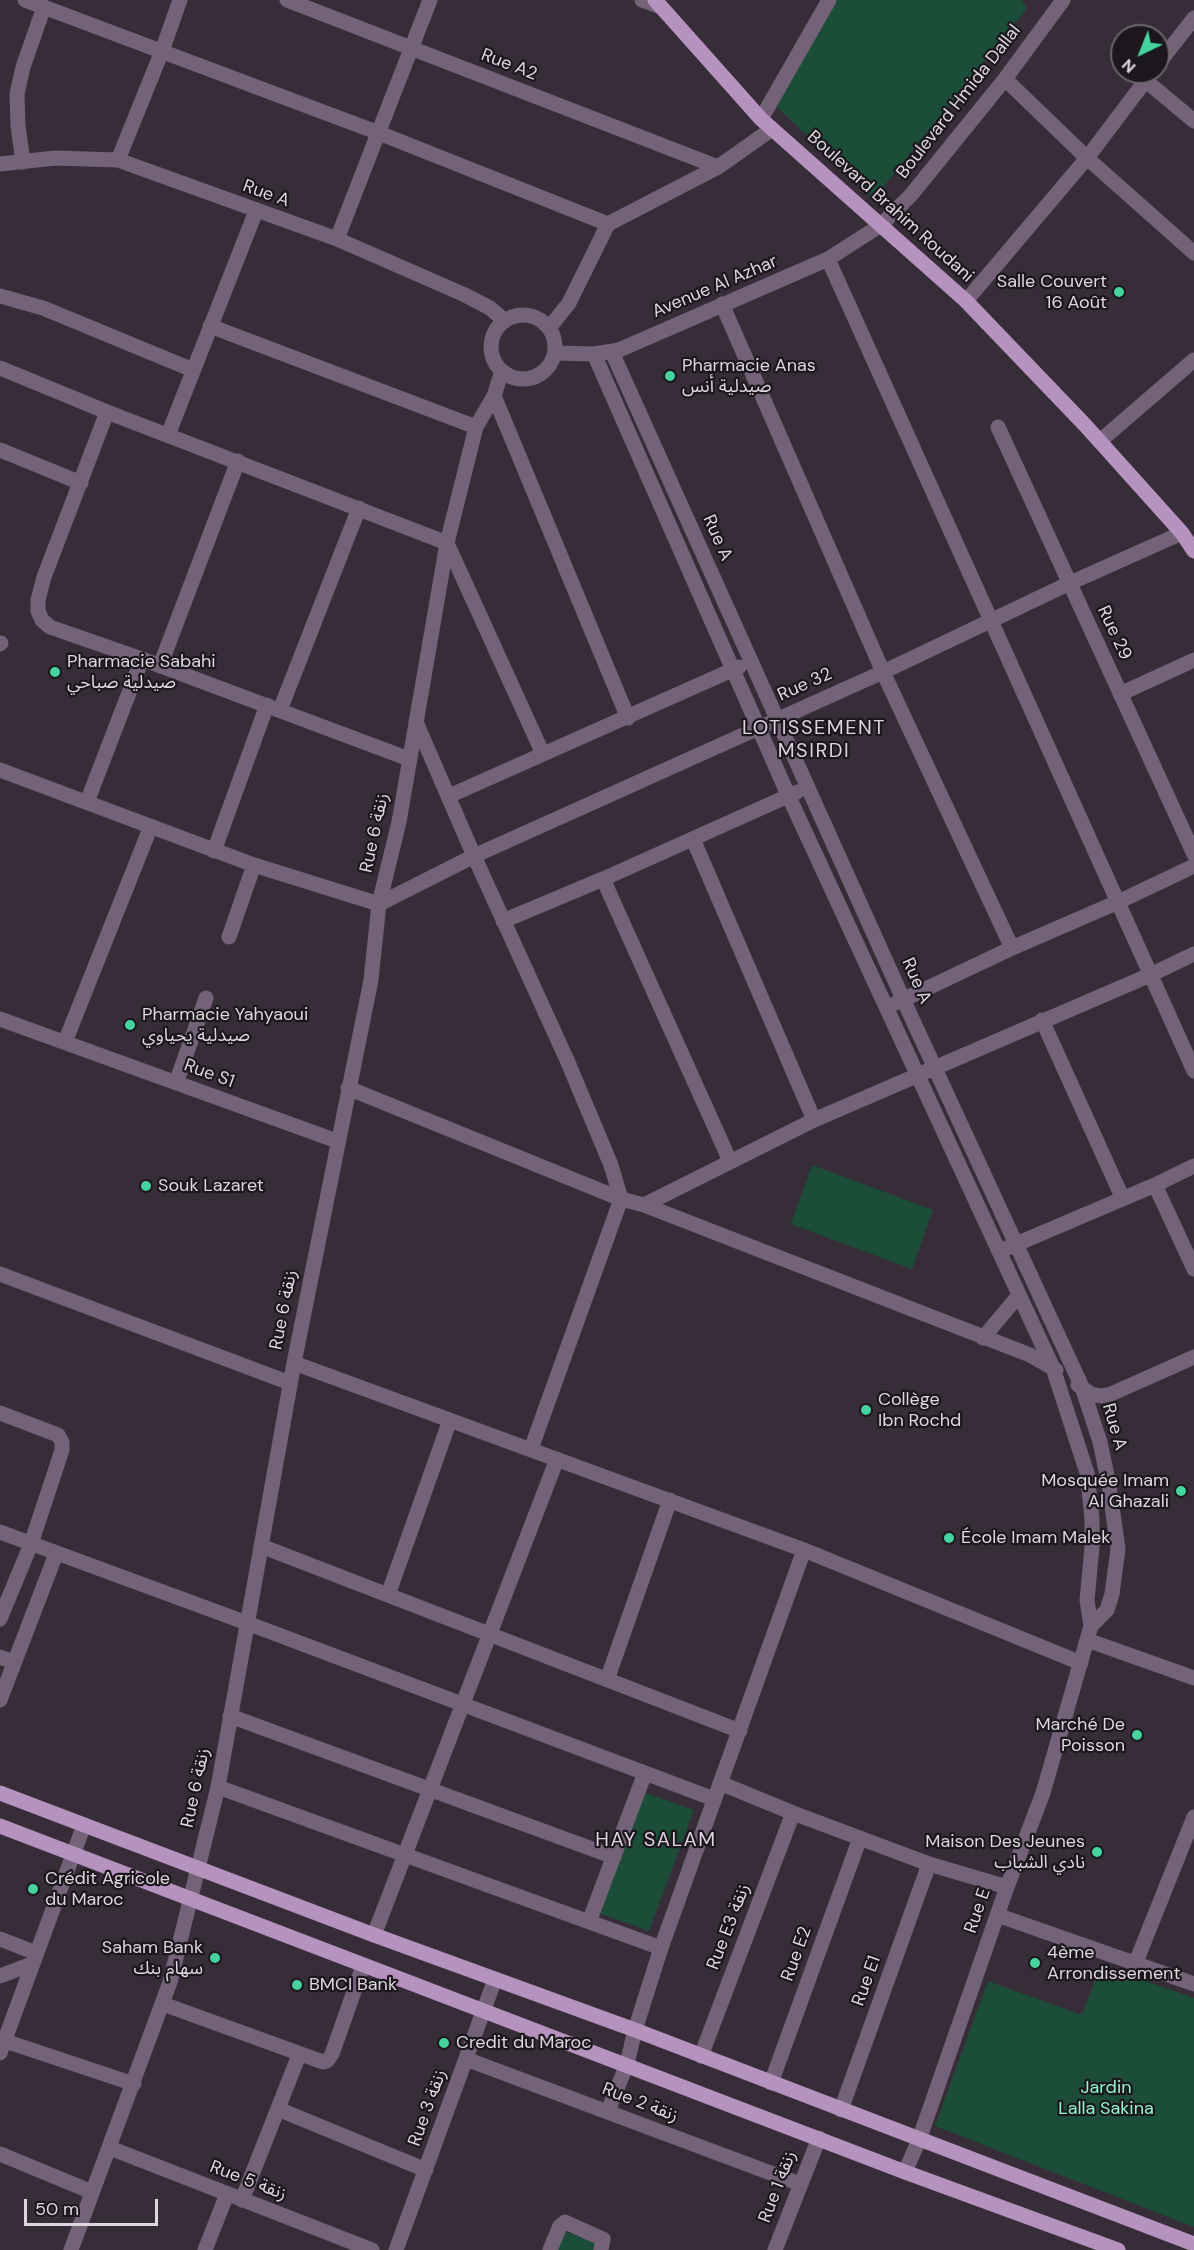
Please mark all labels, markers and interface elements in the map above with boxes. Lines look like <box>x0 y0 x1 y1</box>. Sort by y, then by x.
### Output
street label: Boulevard Hmida Dallal <box>892 21 1026 183</box>
north arrow <box>1110 24 1170 84</box>
street label: Rue A2 <box>478 44 540 86</box>
text: N <box>1117 54 1140 78</box>
street label: Boulevard Brahim Roudani <box>802 127 978 287</box>
street label: Rue A <box>240 176 292 212</box>
street label: Avenue Al Azhar <box>649 251 781 323</box>
place label: Salle Couvert 16 Août <box>997 271 1107 314</box>
marker: Salle Couvert 16 Août <box>1112 285 1126 299</box>
place label: Pharmacie Anas صيدلية أنس <box>682 355 816 398</box>
marker: Pharmacie Anas صيدلية أنس <box>663 369 677 383</box>
street label: Rue A <box>697 512 737 564</box>
street label: Rue 29 <box>1092 602 1136 664</box>
place label: Pharmacie Sabahi صيدلية صباحي <box>67 651 216 694</box>
street label: Rue 32 <box>775 664 835 706</box>
marker: Pharmacie Sabahi صيدلية صباحي <box>48 665 62 679</box>
district label: LOTISSEMENT MSIRDI <box>742 717 886 764</box>
street label: Rue 6 زنقة <box>356 791 394 875</box>
street label: Rue A <box>896 955 936 1007</box>
place label: Pharmacie Yahyaoui صيدلية يحياوي <box>142 1004 308 1046</box>
marker: Pharmacie Yahyaoui صيدلية يحياوي <box>123 1018 137 1032</box>
street label: Rue S1 <box>181 1055 237 1093</box>
place label: Souk Lazaret <box>158 1175 264 1197</box>
marker: Souk Lazaret <box>139 1179 153 1193</box>
street label: Rue 6 زنقة <box>266 1268 302 1352</box>
place label: Collège Ibn Rochd <box>878 1389 961 1432</box>
street label: Rue A <box>1097 1401 1131 1453</box>
marker: Collège Ibn Rochd <box>859 1403 873 1417</box>
place label: Mosquée Imam Al Ghazali <box>1041 1470 1169 1512</box>
marker: Mosquée Imam Al Ghazali <box>1174 1484 1188 1498</box>
place label: École Imam Malek <box>961 1527 1110 1549</box>
marker: École Imam Malek <box>942 1531 956 1545</box>
place label: Marché De Poisson <box>1035 1714 1125 1756</box>
marker: Marché De Poisson <box>1130 1728 1144 1742</box>
street label: Rue 6 زنقة <box>177 1746 215 1830</box>
district label: HAY SALAM <box>595 1829 717 1853</box>
place label: Maison Des Jeunes نادي الشباب <box>925 1831 1085 1874</box>
marker: Maison Des Jeunes نادي الشباب <box>1090 1845 1104 1859</box>
place label: Crédit Agricole du Maroc <box>45 1868 170 1910</box>
street label: Rue E3 زنقة <box>703 1881 755 1973</box>
marker: Crédit Agricole du Maroc <box>26 1882 40 1896</box>
street label: Rue E <box>960 1886 996 1936</box>
street label: Rue E2 <box>777 1924 817 1984</box>
place label: Saham Bank سهام بنك <box>102 1937 203 1980</box>
place label: 4ème Arrondissement <box>1047 1942 1180 1984</box>
marker: Saham Bank سهام بنك <box>208 1951 222 1965</box>
street label: Rue E1 <box>848 1953 886 2009</box>
marker: 4ème Arrondissement <box>1028 1956 1042 1970</box>
place label: BMCI Bank <box>309 1974 397 1996</box>
marker: BMCI Bank <box>290 1978 304 1992</box>
place label: Credit du Maroc <box>456 2032 592 2054</box>
marker: Credit du Maroc <box>437 2036 451 2050</box>
street label: Rue 3 زنقة <box>404 2067 452 2149</box>
park label: Jardin Lalla Sakina <box>1058 2077 1154 2120</box>
street label: Rue 2 زنقة <box>599 2079 681 2127</box>
street label: Rue 1 زنقة <box>754 2148 802 2226</box>
street label: Rue 5 زنقة <box>207 2157 289 2205</box>
scale bar <box>27 2187 160 2225</box>
text: 50 m <box>35 2197 79 2221</box>

